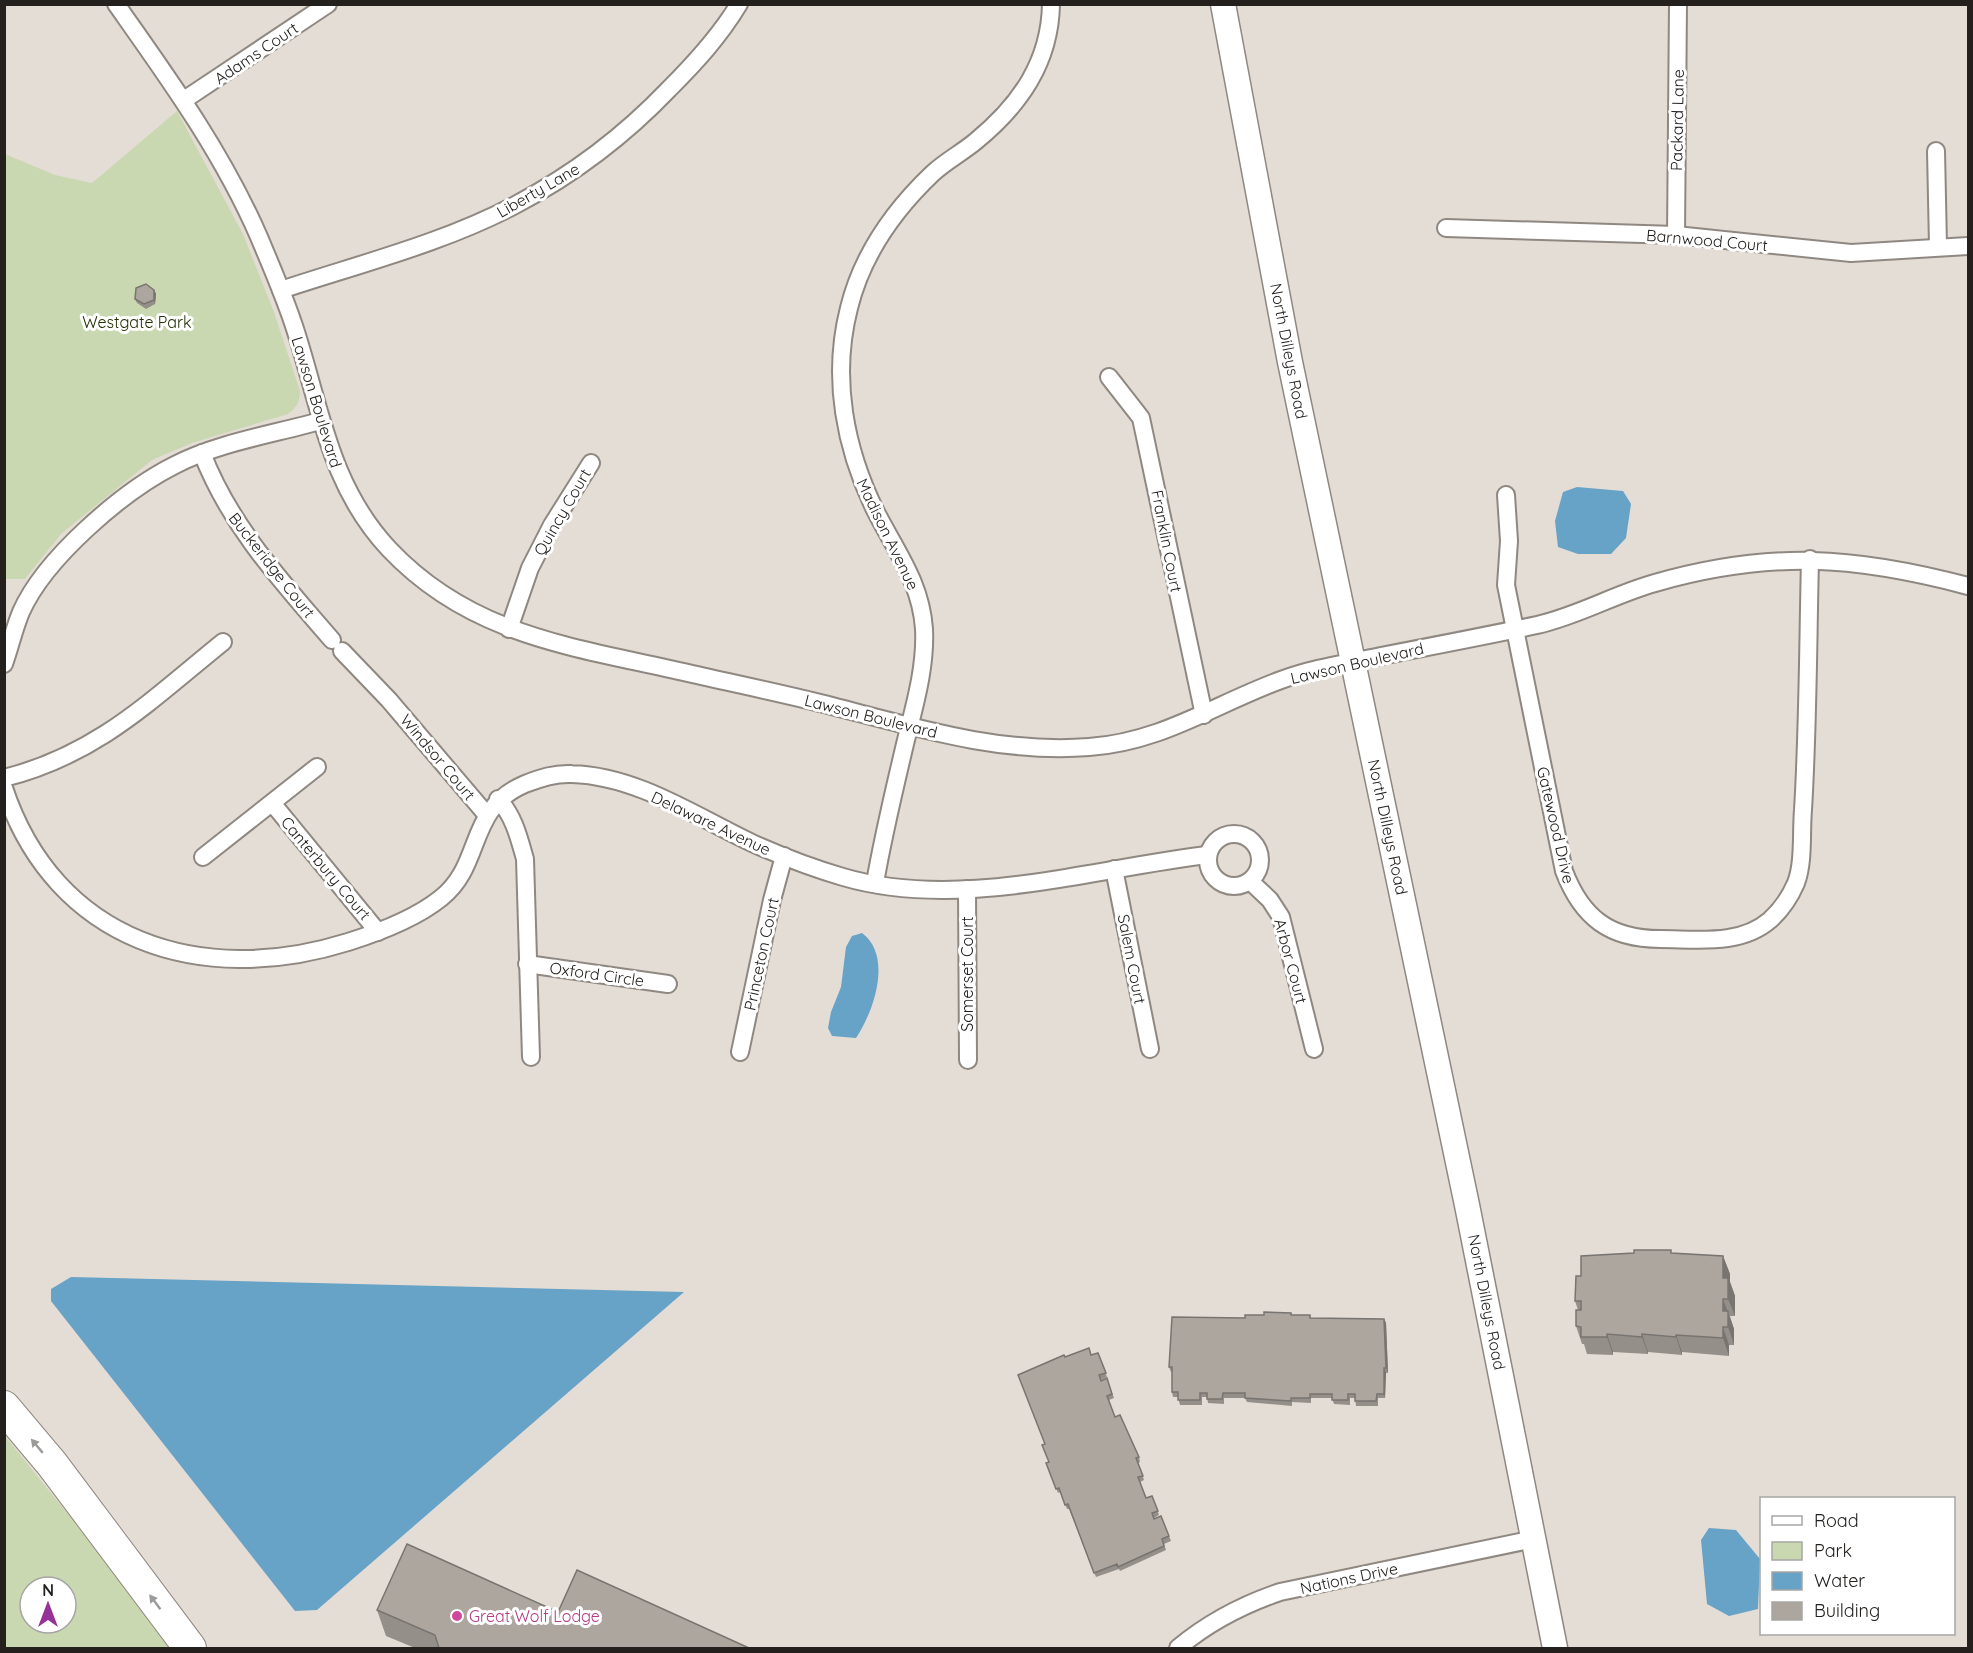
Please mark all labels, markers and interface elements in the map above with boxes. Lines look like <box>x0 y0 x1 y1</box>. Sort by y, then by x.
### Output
street label: Adams Court <box>210 18 302 88</box>
street label: Packard Lane <box>1666 69 1688 171</box>
street label: Liberty Lane <box>493 158 583 222</box>
street label: Barnwood Court <box>1645 225 1769 255</box>
street label: North Dilleys Road <box>1266 281 1312 421</box>
park label: Westgate Park <box>82 312 192 332</box>
street label: Lawson Boulevard <box>288 334 346 470</box>
street label: Quincy Court <box>529 465 595 559</box>
street label: Madison Avenue <box>852 475 924 593</box>
street label: Franklin Court <box>1147 488 1187 594</box>
street label: Buckeridge Court <box>225 508 319 622</box>
street label: Lawson Boulevard <box>1288 638 1426 688</box>
street label: Lawson Boulevard <box>803 690 939 742</box>
street label: Windsor Court <box>396 710 480 804</box>
street label: North Dilleys Road <box>1364 757 1412 897</box>
street label: Gatewood Drive <box>1533 765 1579 885</box>
street label: Delaware Avenue <box>648 787 774 859</box>
street label: Canterbury Court <box>277 812 375 924</box>
street label: Princeton Court <box>739 896 783 1012</box>
street label: Salem Court <box>1114 912 1150 1006</box>
street label: Somerset Court <box>957 916 977 1032</box>
street label: Arbor Court <box>1270 916 1312 1006</box>
street label: Oxford Circle <box>549 957 645 991</box>
street label: North Dilleys Road <box>1464 1232 1510 1372</box>
one-way arrow <box>31 1438 44 1454</box>
legend <box>1760 1497 1955 1635</box>
text: Road <box>1814 1509 1859 1532</box>
text: Park <box>1814 1539 1852 1562</box>
street label: Nations Drive <box>1298 1558 1400 1598</box>
text: Water <box>1814 1569 1865 1592</box>
north arrow <box>18 1575 78 1635</box>
text: N <box>42 1580 54 1600</box>
one-way arrow <box>150 1594 162 1609</box>
text: Building <box>1814 1599 1880 1622</box>
place label: Great Wolf Lodge <box>469 1606 600 1626</box>
marker: Great Wolf Lodge <box>450 1609 464 1623</box>

